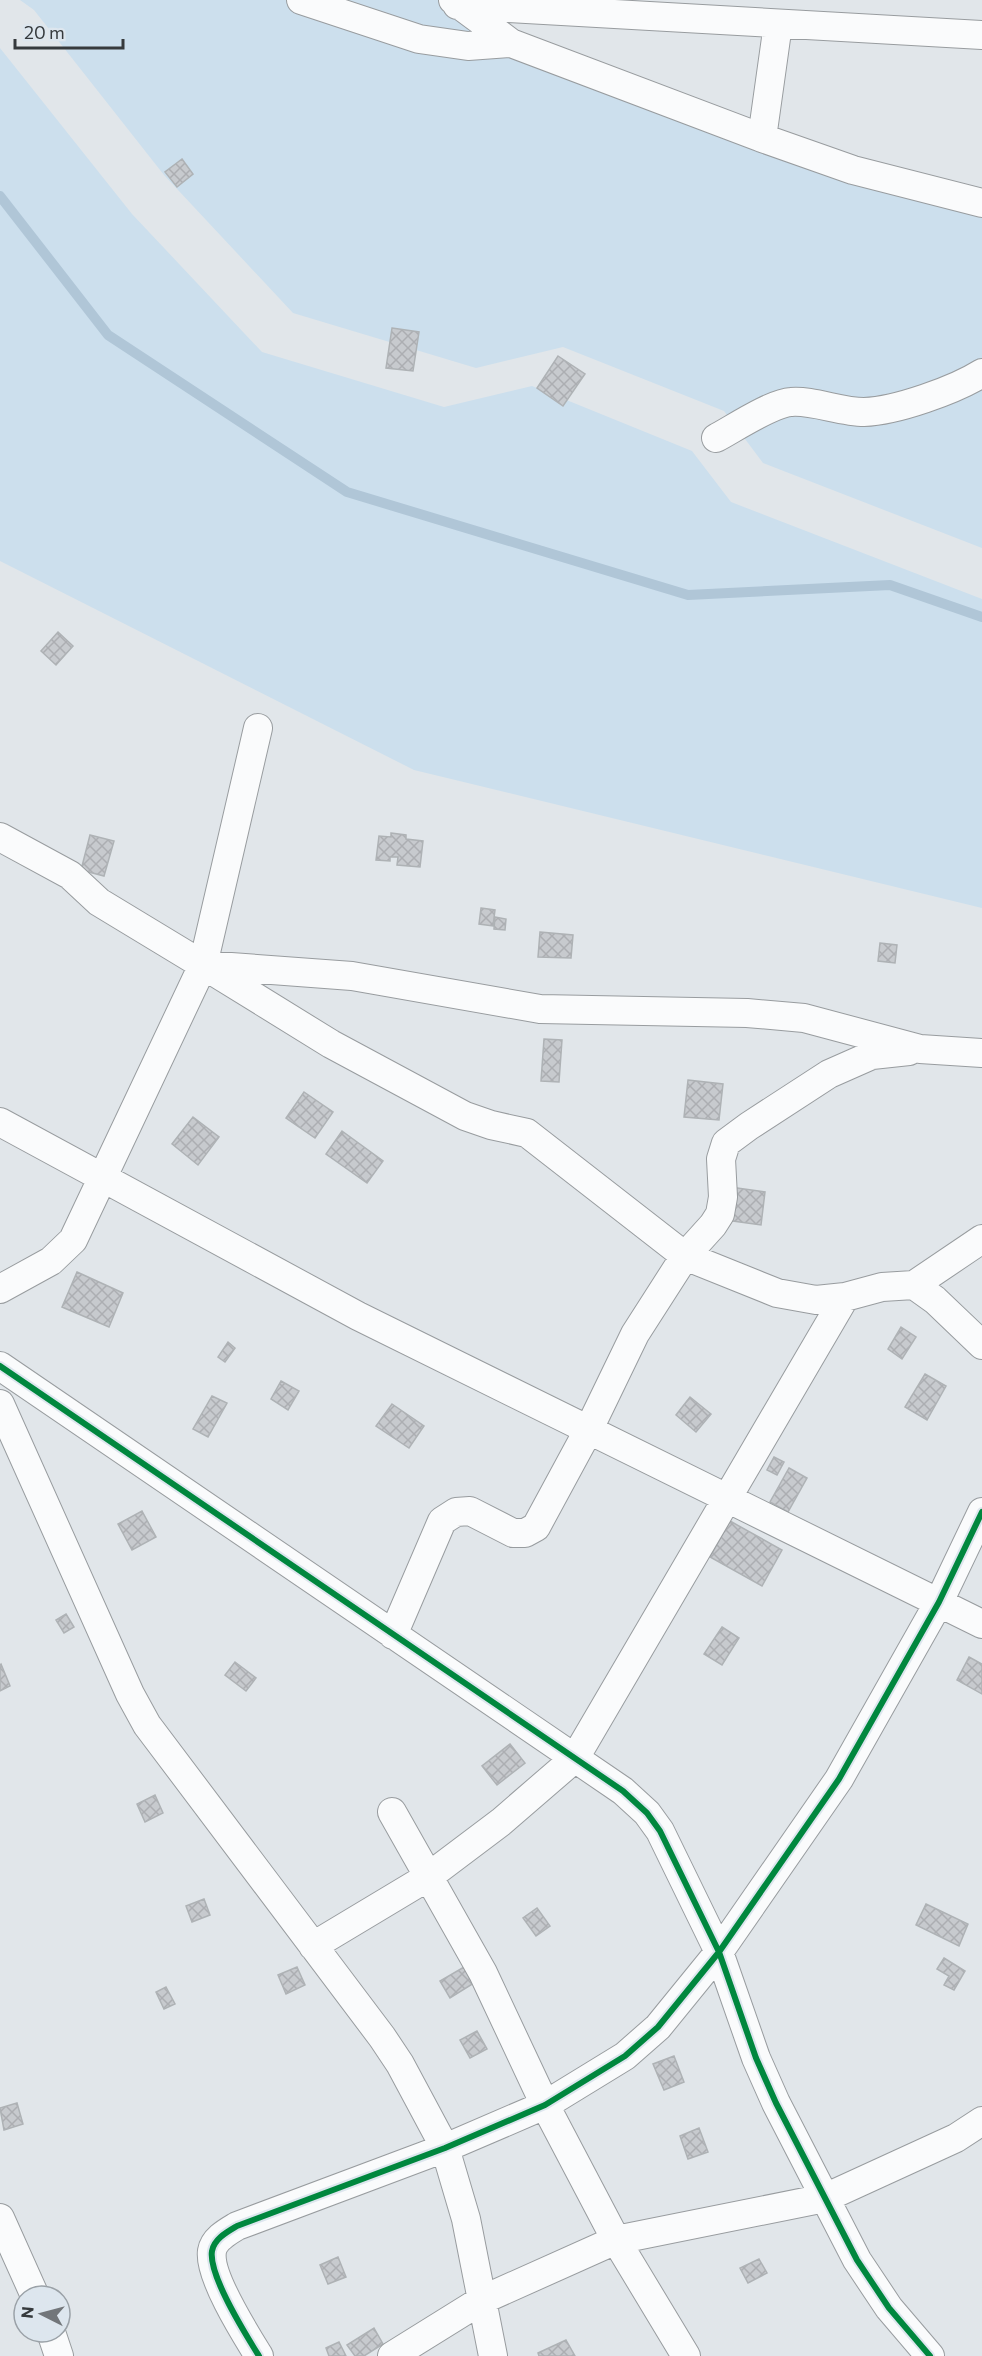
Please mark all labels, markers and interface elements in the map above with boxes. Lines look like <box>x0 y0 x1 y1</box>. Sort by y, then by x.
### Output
scale bar <box>15 12 123 50</box>
text: 20 m <box>24 21 65 43</box>
north arrow <box>12 2284 72 2344</box>
text: N <box>17 2305 37 2319</box>

